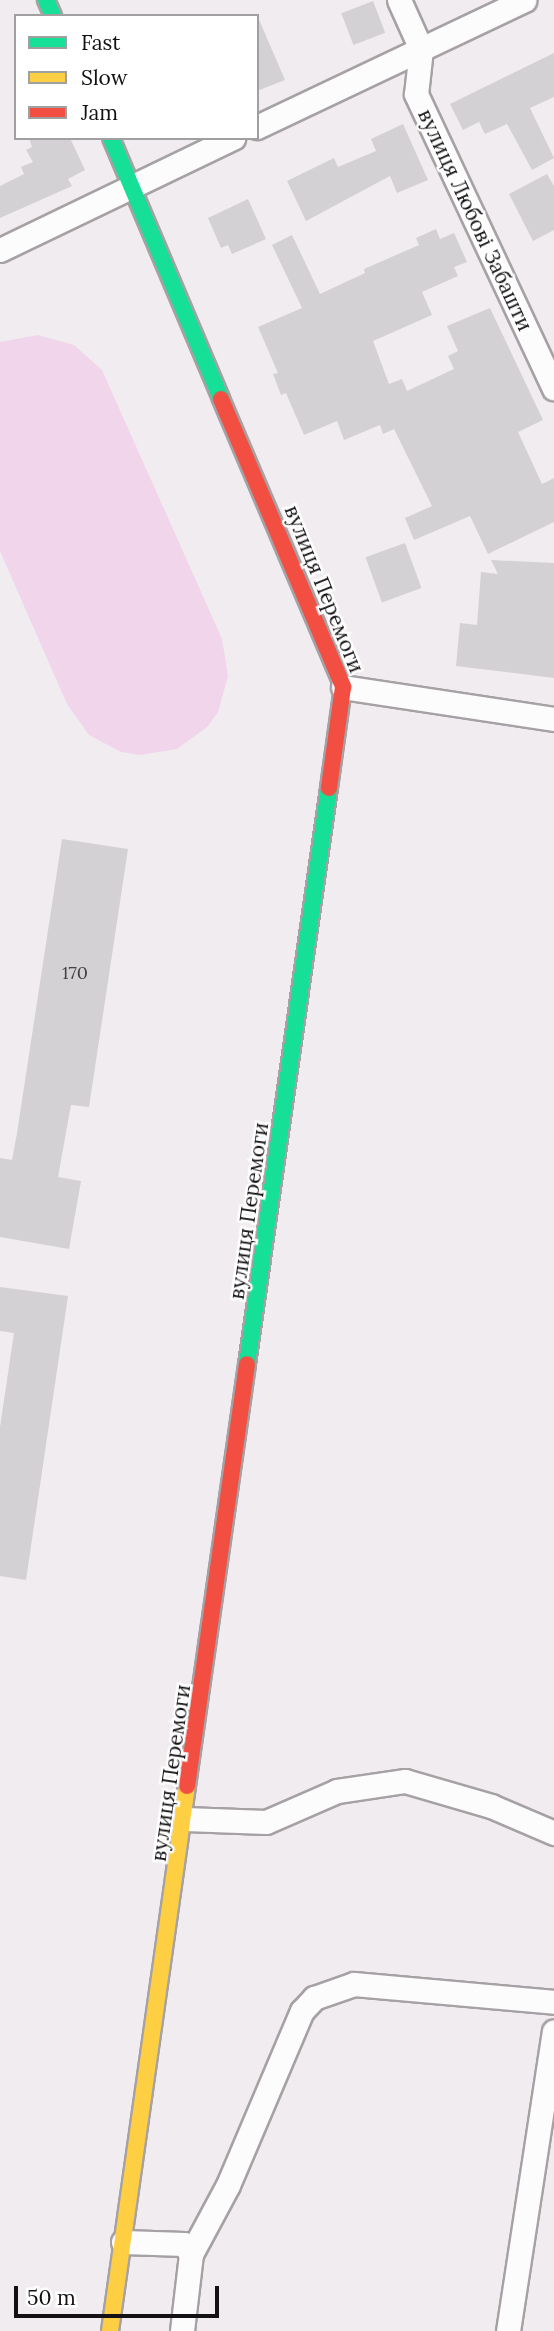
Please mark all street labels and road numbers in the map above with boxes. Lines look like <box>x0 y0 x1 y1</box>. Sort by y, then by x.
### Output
street label: вулиця Любові Забашти <box>412 105 538 335</box>
street label: вулиця Перемоги <box>279 502 369 676</box>
street label: вулиця Перемоги <box>224 1121 274 1301</box>
street label: вулиця Перемоги <box>146 1683 196 1863</box>

